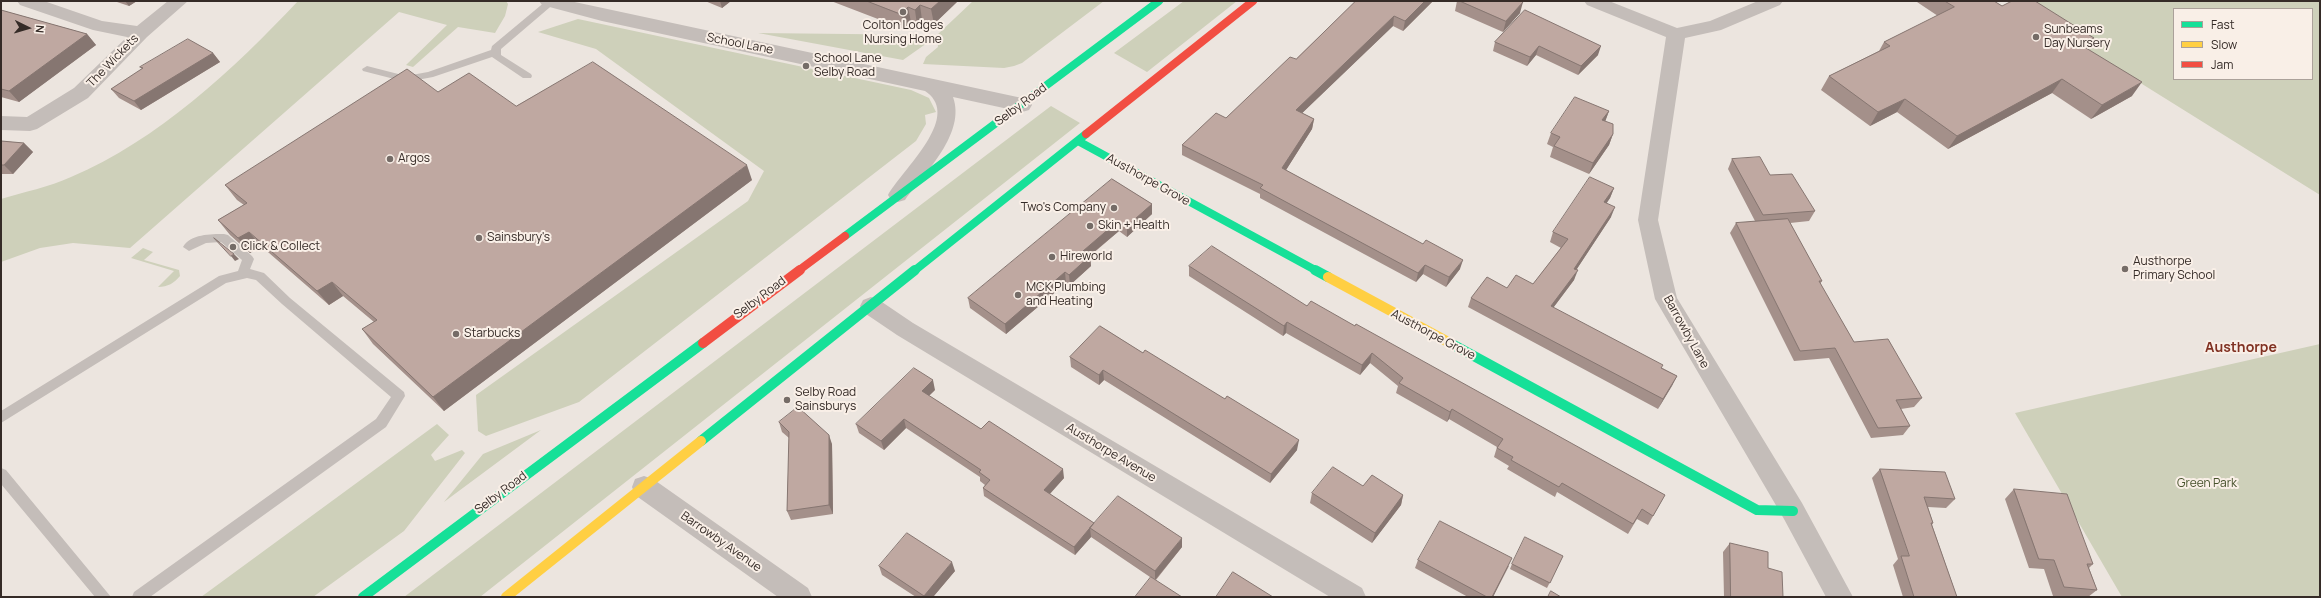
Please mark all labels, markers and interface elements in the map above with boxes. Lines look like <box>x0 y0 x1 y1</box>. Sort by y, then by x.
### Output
marker: Colton Lodges Nursing Home <box>898 7 908 17</box>
north arrow <box>8 8 48 48</box>
legend <box>2173 8 2313 80</box>
text: Fast <box>2211 16 2235 33</box>
place label: Colton Lodges Nursing Home <box>863 19 943 47</box>
place label: Sunbeams Day Nursery <box>2044 23 2110 51</box>
text: N <box>33 24 48 34</box>
street label: School Lane <box>706 30 774 58</box>
street label: The Wickets <box>84 32 142 90</box>
marker: Sunbeams Day Nursery <box>2031 32 2041 42</box>
text: Slow <box>2211 36 2237 53</box>
place label: School Lane Selby Road <box>814 52 881 80</box>
text: Jam <box>2211 56 2233 73</box>
marker: School Lane Selby Road <box>801 61 811 71</box>
street label: Selby Road <box>992 81 1050 129</box>
street label: Austhorpe Grove <box>1104 151 1192 209</box>
place label: Argos <box>398 152 430 166</box>
marker: Argos <box>385 154 395 164</box>
place label: Two's Company <box>1021 201 1106 215</box>
marker: Two's Company <box>1109 203 1119 213</box>
place label: Skin + Health <box>1098 219 1170 233</box>
marker: Skin + Health <box>1085 221 1095 231</box>
place label: Sainsbury's <box>487 231 550 245</box>
marker: Sainsbury's <box>474 233 484 243</box>
place label: Click & Collect <box>241 240 320 254</box>
marker: Click & Collect <box>228 242 238 252</box>
place label: Hireworld <box>1060 250 1112 264</box>
marker: Hireworld <box>1047 252 1057 262</box>
place label: Austhorpe Primary School <box>2133 255 2215 283</box>
marker: Austhorpe Primary School <box>2120 264 2130 274</box>
street label: Selby Road <box>731 274 789 322</box>
place label: MCK Plumbing and Heating <box>1026 281 1106 309</box>
marker: MCK Plumbing and Heating <box>1013 290 1023 300</box>
street label: Barrowby Lane <box>1660 293 1712 371</box>
street label: Austhorpe Grove <box>1388 307 1478 363</box>
place label: Starbucks <box>464 327 520 341</box>
marker: Starbucks <box>451 329 461 339</box>
district label: Austhorpe <box>2205 340 2277 356</box>
place label: Selby Road Sainsburys <box>795 386 856 414</box>
marker: Selby Road Sainsburys <box>782 395 792 405</box>
street label: Austhorpe Avenue <box>1064 421 1158 485</box>
street label: Selby Road <box>472 469 530 517</box>
park label: Green Park <box>2177 477 2237 491</box>
street label: Barrowby Avenue <box>678 509 764 575</box>

